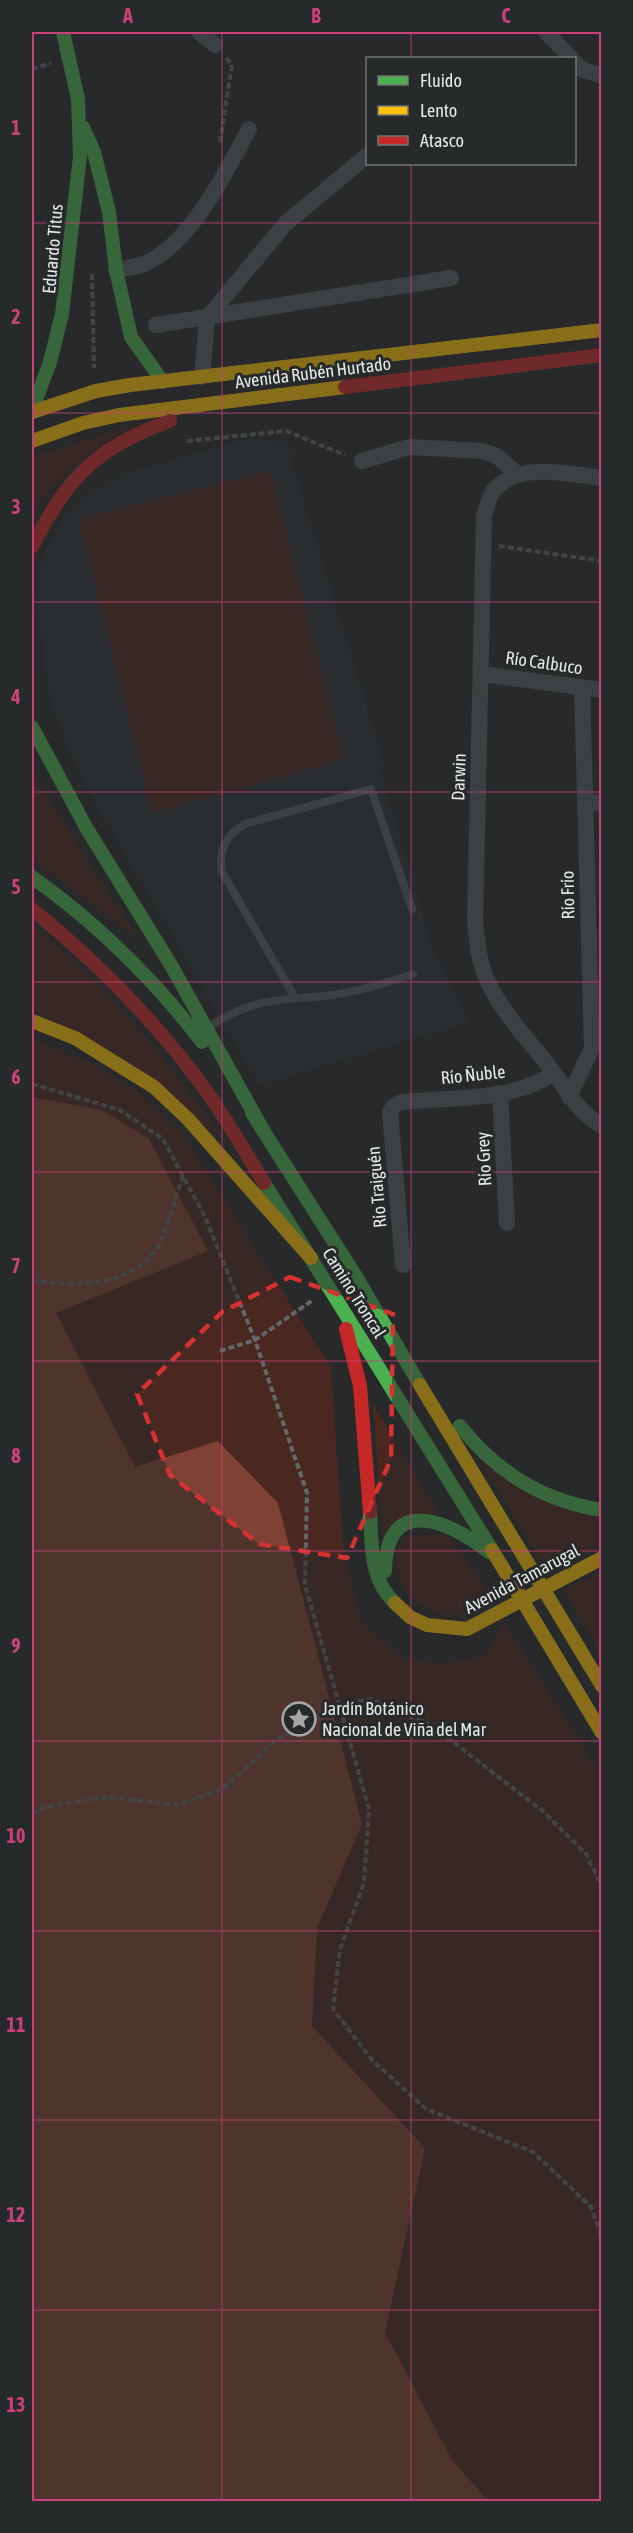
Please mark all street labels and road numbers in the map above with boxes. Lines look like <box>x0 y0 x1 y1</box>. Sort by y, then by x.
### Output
street label: Eduardo Titus <box>38 203 67 295</box>
street label: Avenida Rubén Hurtado <box>234 353 392 392</box>
street label: Río Calbuco <box>504 647 584 678</box>
street label: Darwin <box>447 753 470 801</box>
street label: Río Frío <box>557 870 578 920</box>
street label: Río Ñuble <box>440 1061 506 1088</box>
street label: Río Grey <box>472 1131 495 1187</box>
street label: Río Traiguén <box>362 1145 391 1229</box>
street label: Camino Troncal <box>318 1244 391 1342</box>
street label: Avenida Tamarugal <box>461 1539 583 1618</box>

